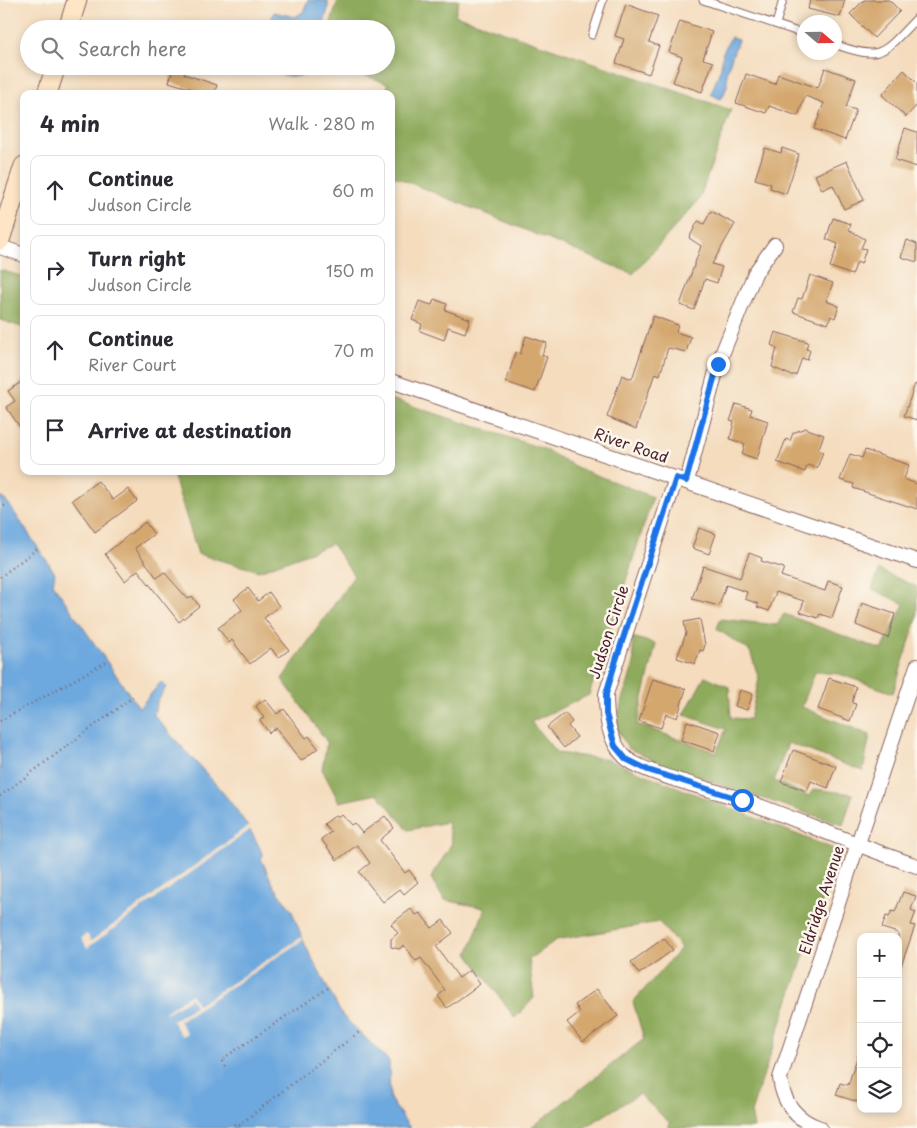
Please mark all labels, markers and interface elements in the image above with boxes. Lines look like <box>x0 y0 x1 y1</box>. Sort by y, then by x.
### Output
north arrow <box>797 15 842 60</box>
search box <box>20 20 395 75</box>
icon: search <box>38 34 66 62</box>
text: Search here <box>78 34 187 62</box>
text: 4 min <box>40 107 100 139</box>
text: Walk · 280 m <box>268 111 375 135</box>
text: Continue <box>88 164 174 192</box>
icon: ahead <box>41 176 69 204</box>
text: 60 m <box>332 178 374 202</box>
text: Judson Circle <box>88 192 192 216</box>
text: Turn right <box>88 244 186 272</box>
icon: right <box>41 256 69 284</box>
text: 150 m <box>326 258 374 282</box>
text: Judson Circle <box>88 272 192 296</box>
text: Continue <box>88 324 174 352</box>
icon: ahead <box>41 336 69 364</box>
text: 70 m <box>334 338 374 362</box>
text: River Court <box>88 352 176 376</box>
route end <box>707 353 730 376</box>
icon: arrive <box>41 416 69 444</box>
text: Arrive at destination <box>88 416 292 444</box>
street label: River Road <box>591 421 672 468</box>
street label: Judson Circle <box>582 582 634 681</box>
route start <box>731 789 754 812</box>
street label: Eldridge Avenue <box>792 842 849 957</box>
map controls <box>857 933 902 1113</box>
button: + <box>857 933 902 978</box>
button: − <box>857 978 902 1023</box>
button: locate <box>857 1023 902 1068</box>
button: layers <box>857 1068 902 1113</box>

